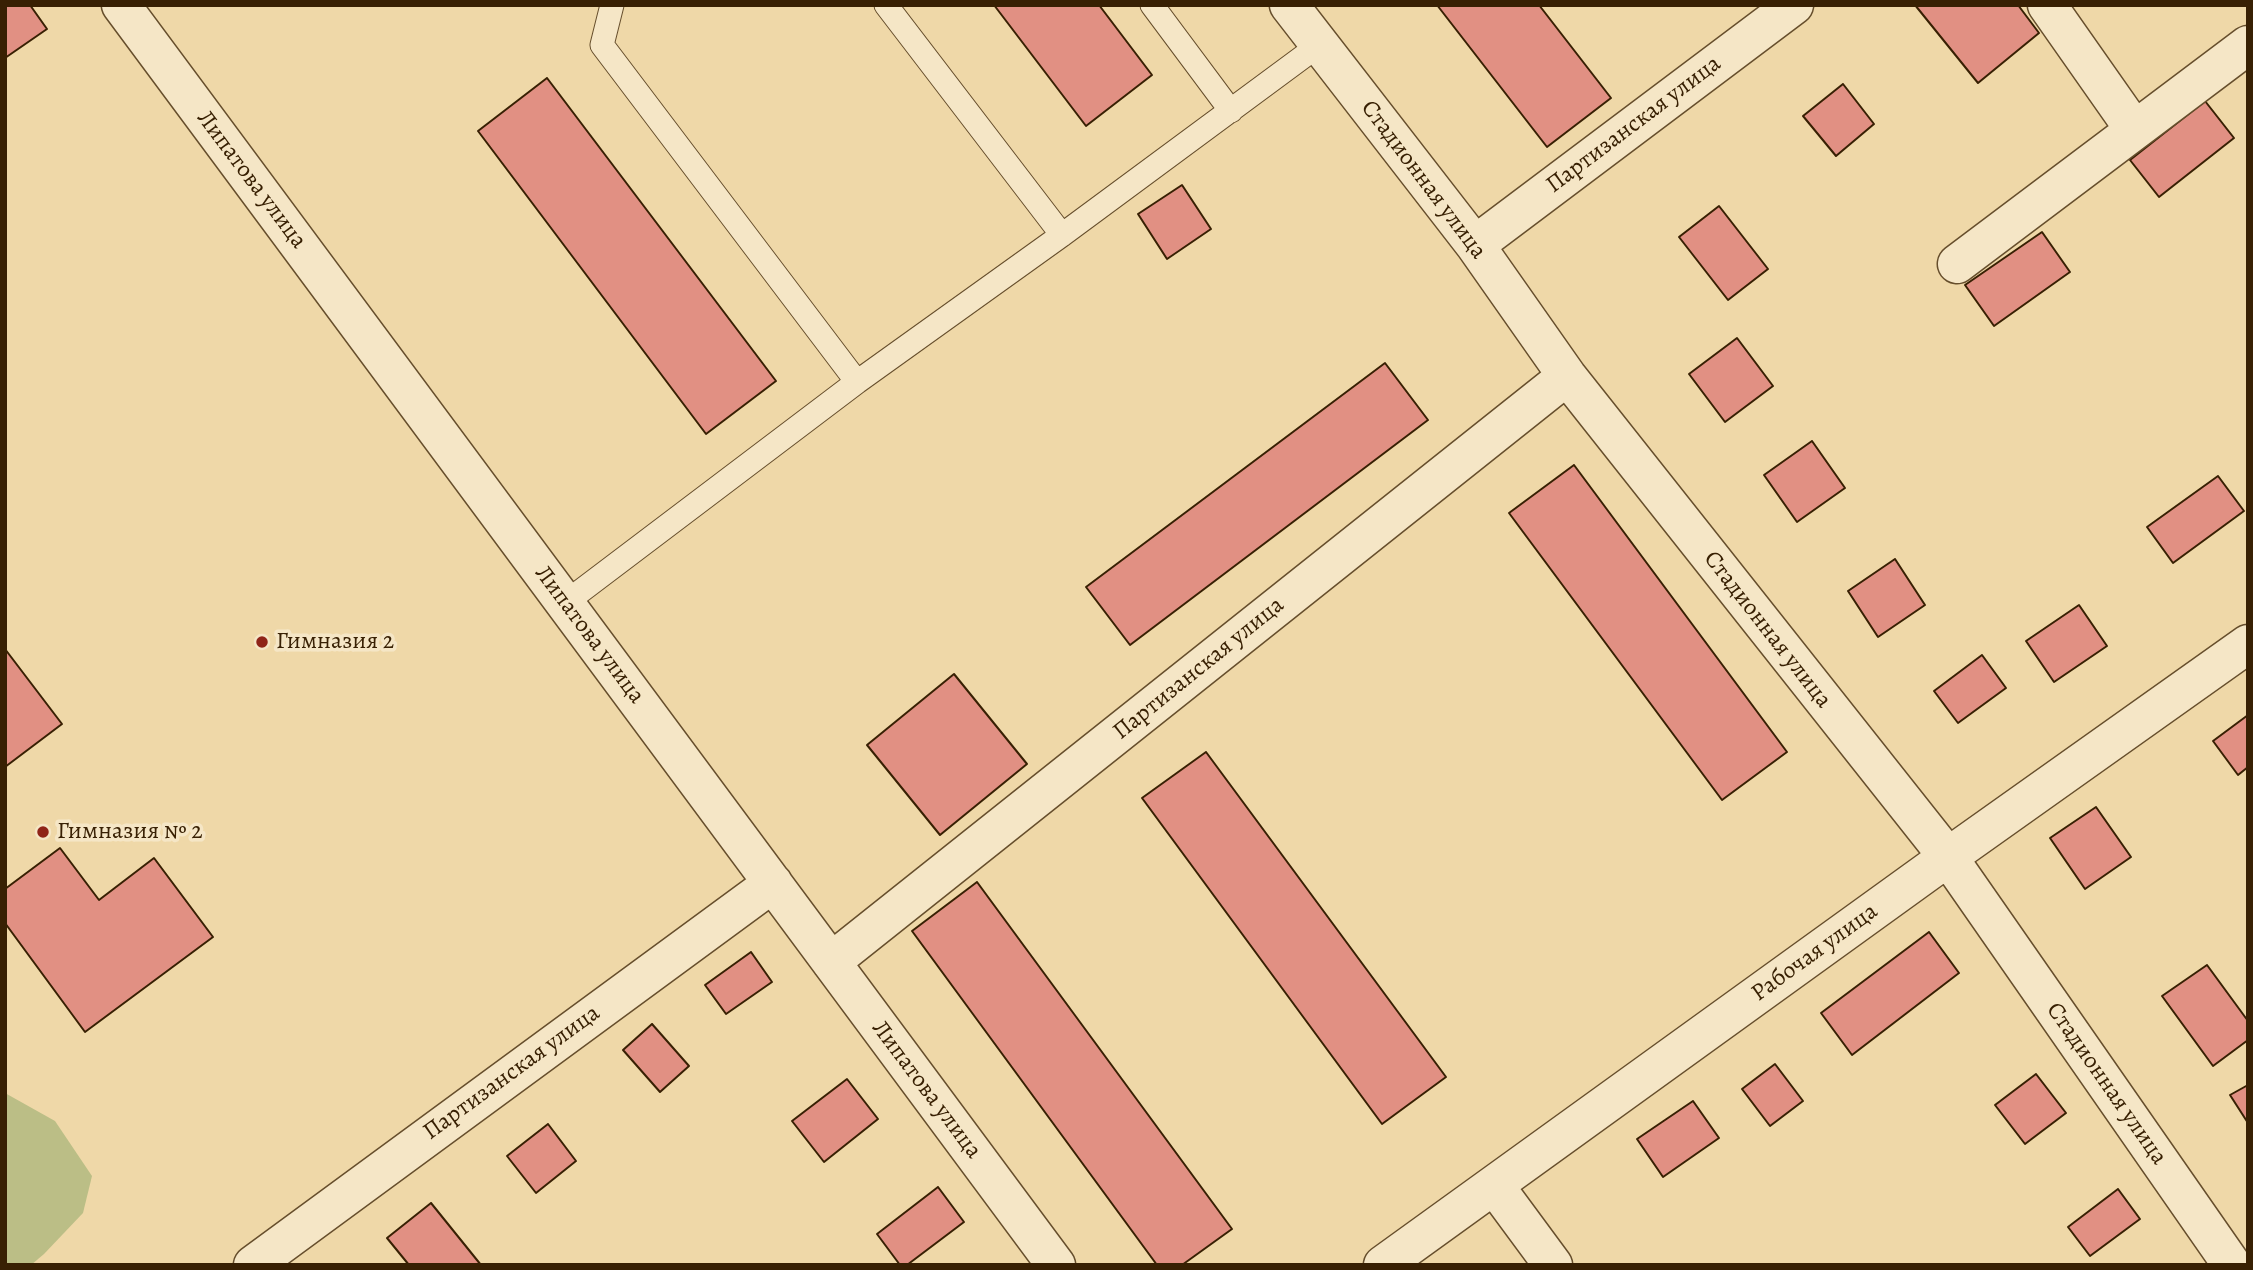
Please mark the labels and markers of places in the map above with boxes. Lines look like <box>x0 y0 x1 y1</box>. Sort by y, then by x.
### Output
place label: Гимназия 2 <box>276 628 394 656</box>
marker: Гимназия 2 <box>254 634 270 650</box>
place label: Гимназия № 2 <box>57 818 203 846</box>
marker: Гимназия № 2 <box>35 824 51 840</box>

